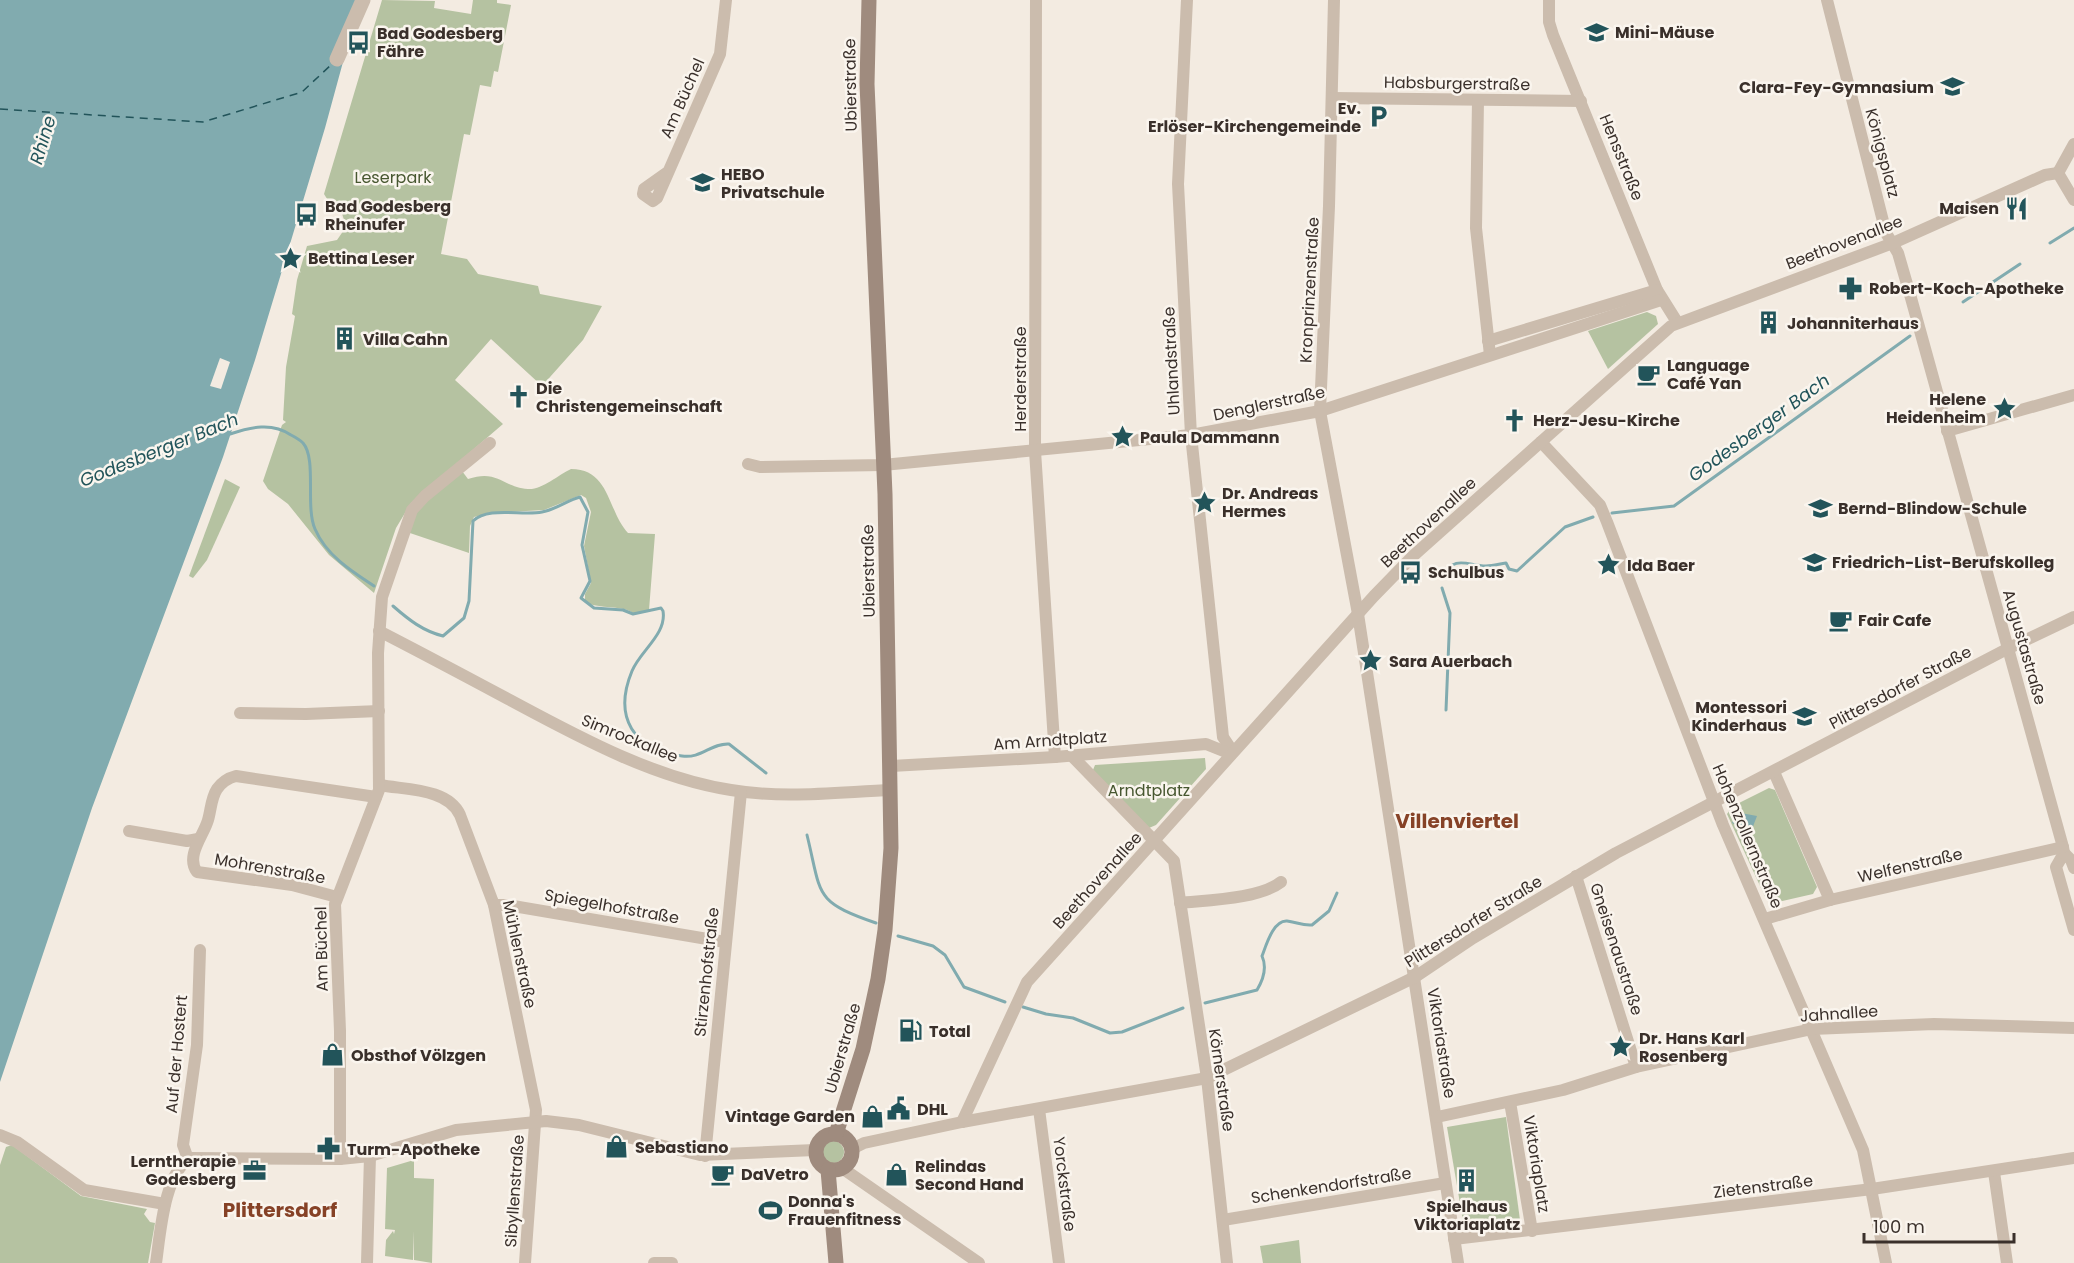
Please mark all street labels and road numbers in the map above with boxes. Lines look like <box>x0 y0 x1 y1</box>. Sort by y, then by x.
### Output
street label: Ubierstraße <box>838 38 863 132</box>
street label: Am Büchel <box>655 55 710 142</box>
street label: Habsburgerstraße <box>1384 71 1531 96</box>
street label: Königsplatz <box>1860 106 1906 200</box>
street label: Hensstraße <box>1594 111 1649 204</box>
street label: Beethovenallee <box>1782 210 1906 275</box>
street label: Kronprinzenstraße <box>1294 216 1325 364</box>
street label: Uhlandstraße <box>1157 306 1186 416</box>
street label: Herderstraße <box>1009 326 1032 432</box>
street label: Denglerstraße <box>1211 380 1327 427</box>
street label: Beethovenallee <box>1375 472 1481 573</box>
street label: Ubierstraße <box>856 524 881 618</box>
street label: Augustastraße <box>1997 587 2052 708</box>
street label: Plittersdorfer Straße <box>1825 640 1976 735</box>
street label: Simrockallee <box>578 709 682 768</box>
street label: Am Arndtplatz <box>992 725 1108 756</box>
street label: Hohenzollernstraße <box>1707 760 1788 912</box>
street label: Beethovenallee <box>1047 827 1147 934</box>
street label: Welfenstraße <box>1856 842 1965 889</box>
street label: Mohrenstraße <box>213 847 327 890</box>
street label: Plittersdorfer Straße <box>1400 870 1547 973</box>
street label: Gneisenaustraße <box>1584 880 1649 1018</box>
street label: Spiegelhofstraße <box>543 883 681 930</box>
street label: Mühlenstraße <box>497 898 542 1010</box>
street label: Am Büchel <box>309 906 334 992</box>
street label: Stirzenhofstraße <box>688 906 725 1038</box>
street label: Viktoriastraße <box>1421 986 1462 1100</box>
street label: Auf der Hostert <box>160 994 193 1114</box>
street label: Jahnallee <box>1799 999 1879 1028</box>
street label: Ubierstraße <box>819 1000 866 1096</box>
street label: Körnerstraße <box>1203 1027 1240 1133</box>
street label: Viktoriaplatz <box>1517 1114 1556 1214</box>
street label: Sibyllenstraße <box>499 1134 530 1248</box>
street label: Yorckstraße <box>1047 1135 1082 1233</box>
street label: Schenkendorfstraße <box>1249 1161 1413 1210</box>
street label: Zietenstraße <box>1712 1169 1814 1204</box>

